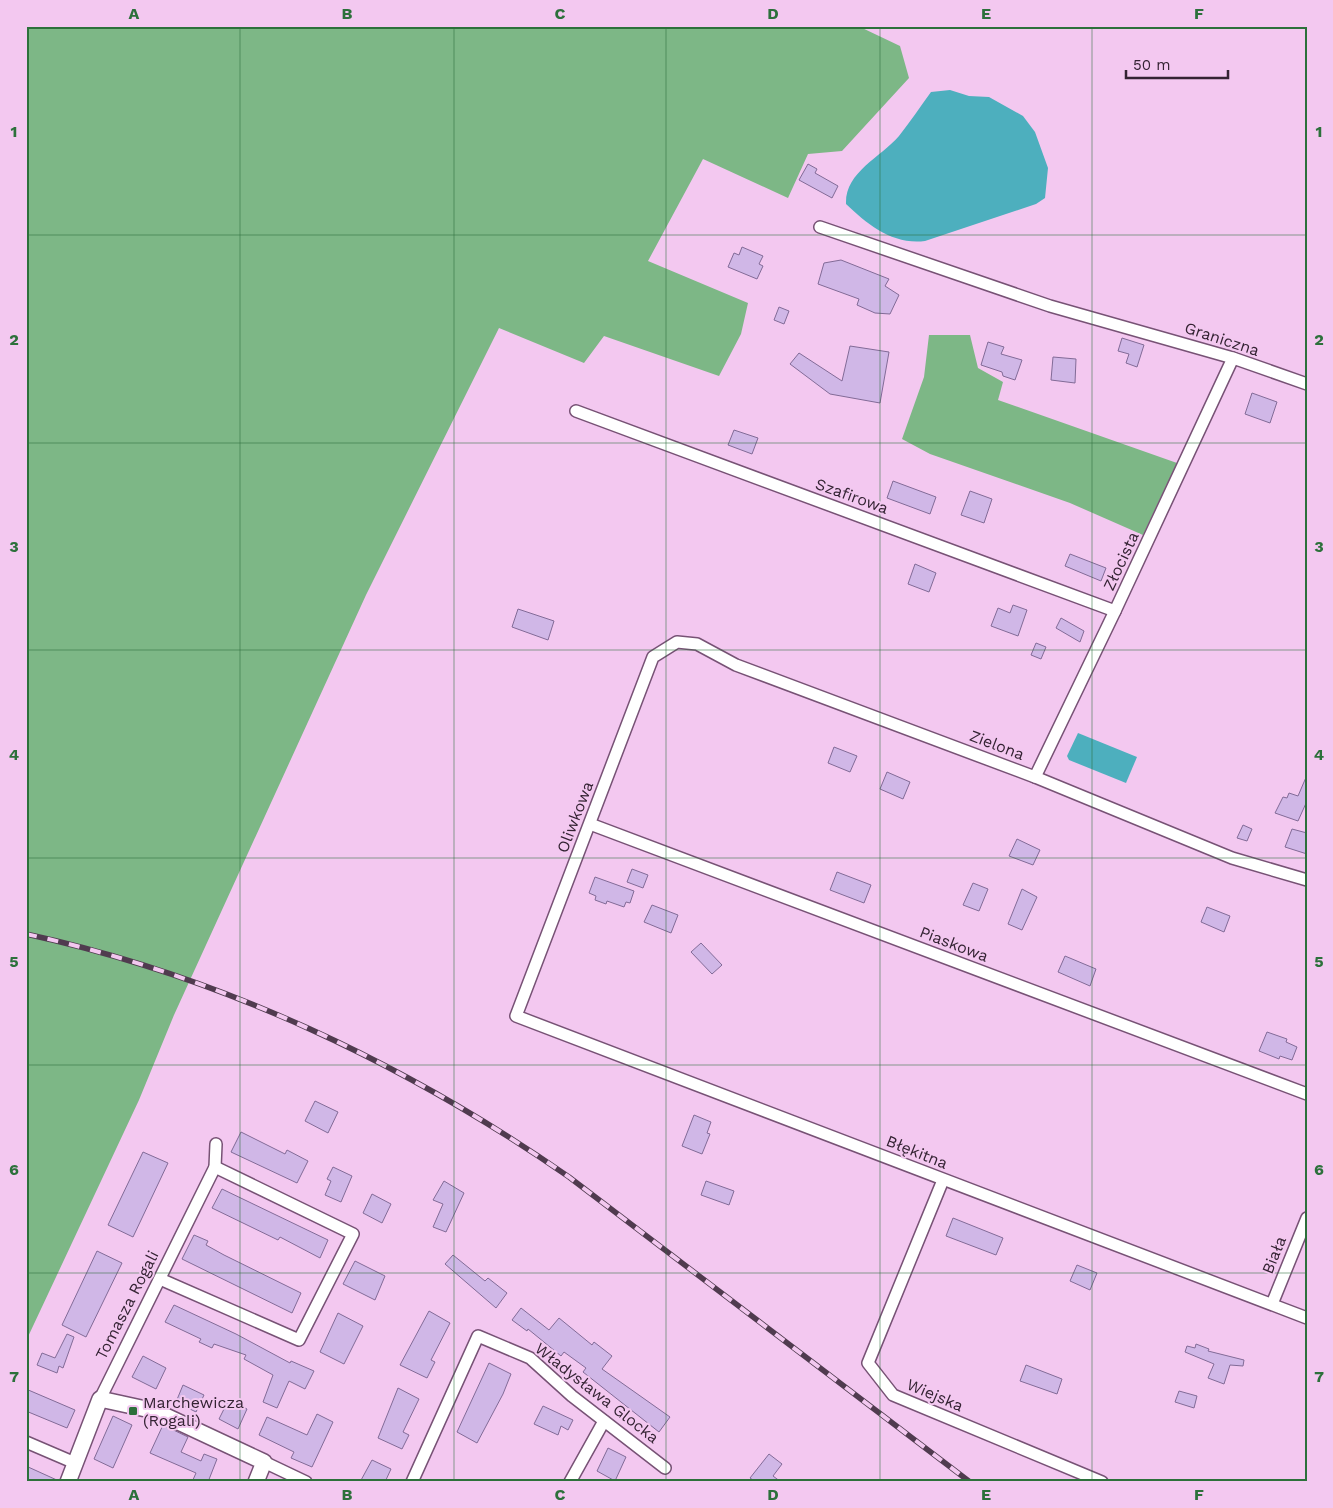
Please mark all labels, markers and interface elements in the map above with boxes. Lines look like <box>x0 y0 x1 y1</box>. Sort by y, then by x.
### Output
text: A <box>129 4 140 23</box>
text: B <box>342 4 353 23</box>
text: C <box>555 4 566 23</box>
text: D <box>767 4 779 23</box>
text: E <box>981 4 991 23</box>
text: F <box>1194 4 1204 23</box>
scale bar <box>1126 48 1228 80</box>
text: 50 m <box>1133 56 1170 74</box>
text: 1 <box>11 122 17 141</box>
text: 1 <box>1316 122 1322 141</box>
street label: Graniczna <box>1182 318 1262 360</box>
text: 2 <box>9 330 19 349</box>
text: 2 <box>1314 330 1324 349</box>
street label: Szafirowa <box>813 474 891 518</box>
street label: Złocista <box>1099 529 1143 593</box>
text: 3 <box>9 537 19 556</box>
text: 3 <box>1314 537 1324 556</box>
street label: Zielona <box>967 726 1027 764</box>
text: 4 <box>9 745 19 764</box>
text: 4 <box>1314 745 1324 764</box>
street label: Oliwkowa <box>553 779 597 855</box>
street label: Piaskowa <box>917 922 991 966</box>
text: 5 <box>9 952 19 971</box>
text: 5 <box>1314 952 1324 971</box>
street label: Błękitna <box>883 1131 951 1173</box>
text: 6 <box>9 1160 19 1179</box>
text: 6 <box>1314 1160 1324 1179</box>
street label: Biała <box>1258 1233 1290 1277</box>
street label: Tomasza Rogali <box>91 1247 163 1363</box>
street label: Władysława Glocka <box>531 1339 663 1447</box>
text: 7 <box>9 1367 19 1386</box>
text: 7 <box>1314 1367 1324 1386</box>
street label: Wiejska <box>904 1375 966 1415</box>
place label: Marchewicza (Rogali) <box>143 1393 244 1430</box>
marker: Marchewicza (Rogali) <box>127 1405 139 1417</box>
text: A <box>129 1485 140 1504</box>
text: B <box>342 1485 353 1504</box>
text: C <box>555 1485 566 1504</box>
text: D <box>767 1485 779 1504</box>
text: E <box>981 1485 991 1504</box>
text: F <box>1194 1485 1204 1504</box>

